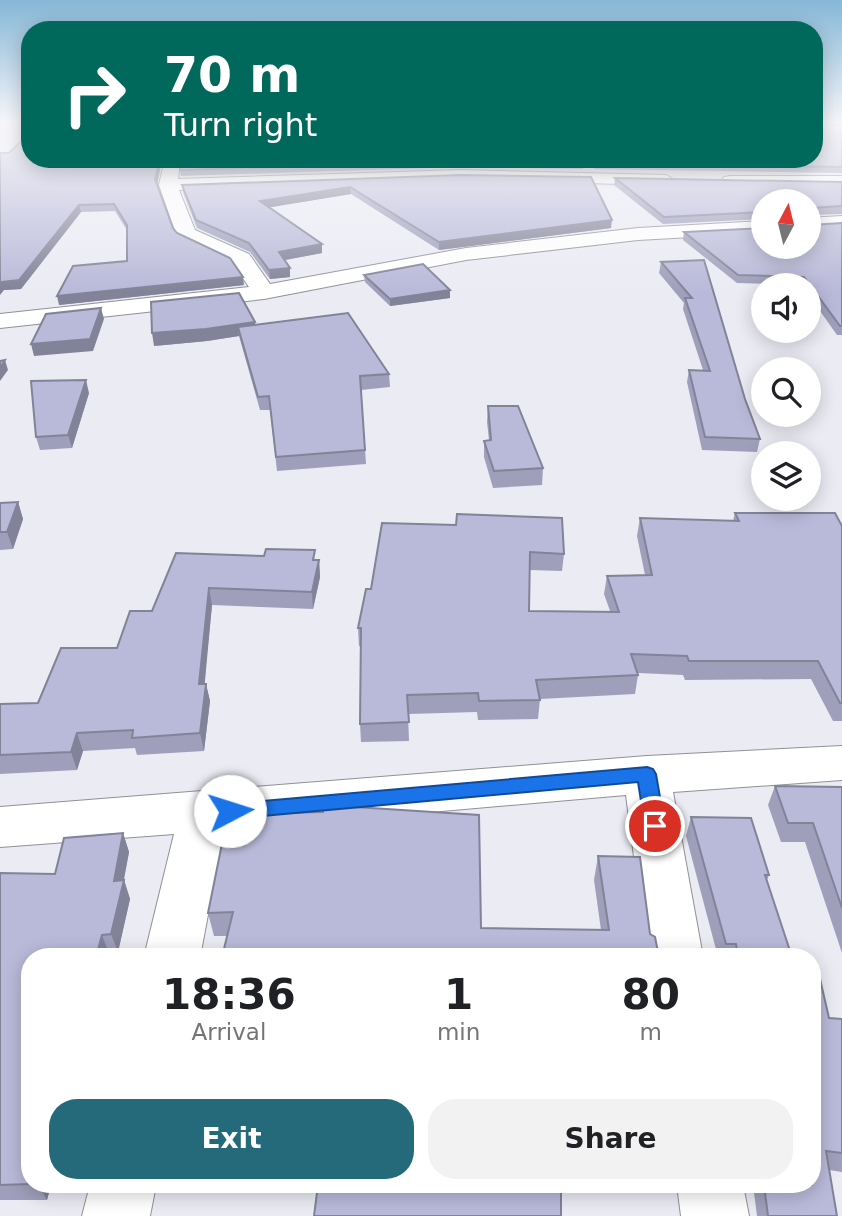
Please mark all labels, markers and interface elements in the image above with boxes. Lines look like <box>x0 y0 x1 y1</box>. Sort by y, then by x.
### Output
text: 70 m <box>164 47 300 104</box>
icon: right <box>49 49 140 140</box>
text: Turn right <box>164 106 317 144</box>
north arrow <box>751 189 821 259</box>
map controls <box>751 189 821 511</box>
button: sound <box>751 273 821 343</box>
button: search <box>751 357 821 427</box>
button: layers <box>751 441 821 511</box>
position arrow <box>193 774 267 848</box>
pin <box>625 796 685 856</box>
icon: arrive <box>636 807 674 845</box>
text: 18:36 <box>162 970 296 1019</box>
text: 1 <box>444 970 473 1019</box>
text: 80 <box>621 970 680 1019</box>
text: Arrival <box>192 1019 266 1045</box>
text: min <box>437 1019 480 1045</box>
text: m <box>639 1019 662 1045</box>
button: Exit <box>49 1099 414 1179</box>
button: Share <box>428 1099 793 1179</box>

